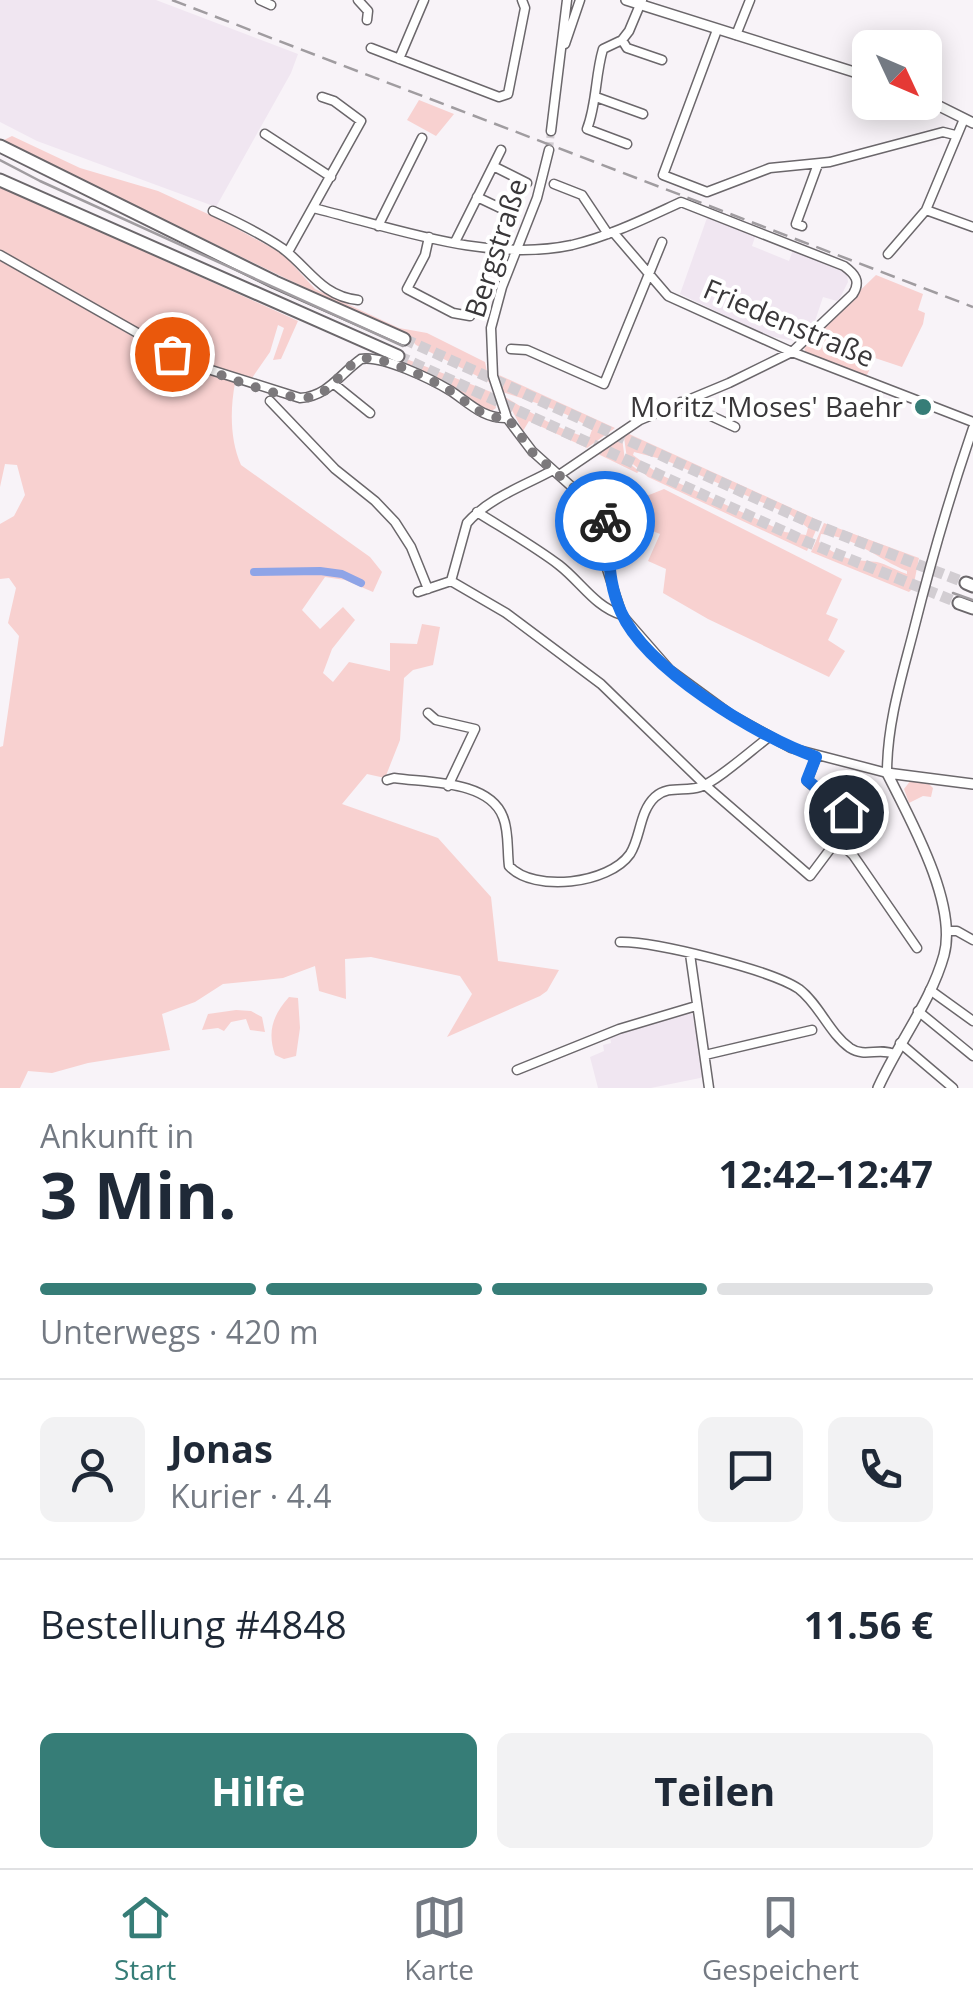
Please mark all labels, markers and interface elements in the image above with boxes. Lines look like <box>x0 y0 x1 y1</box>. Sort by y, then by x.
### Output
north arrow <box>852 30 942 120</box>
map controls <box>852 30 942 120</box>
street label: Bergstraße <box>455 173 535 322</box>
street label: Friedenstraße <box>698 269 881 375</box>
pin <box>130 312 215 397</box>
icon: bag <box>145 327 200 382</box>
place label: Moritz 'Moses' Baehr <box>630 387 904 425</box>
marker: Moritz 'Moses' Baehr <box>912 396 934 418</box>
courier <box>555 471 655 571</box>
icon: bike <box>578 494 633 549</box>
pin <box>804 770 889 855</box>
icon: home <box>819 785 874 840</box>
text: Ankunft in <box>40 1114 194 1157</box>
text: 12:42–12:47 <box>719 1147 933 1199</box>
text: 3 Min. <box>40 1150 236 1238</box>
text: Unterwegs · 420 m <box>40 1310 319 1353</box>
button: person <box>40 1417 145 1522</box>
button: chat <box>698 1417 803 1522</box>
button: phone <box>828 1417 933 1522</box>
text: Jonas <box>170 1422 273 1474</box>
text: Kurier · 4.4 <box>170 1474 331 1517</box>
text: Bestellung #4848 <box>40 1598 347 1650</box>
text: 11.56 € <box>804 1598 933 1650</box>
button: Hilfe <box>40 1733 477 1848</box>
button: Teilen <box>497 1733 933 1848</box>
tab: Start <box>114 1890 176 1988</box>
tab: Karte <box>404 1890 474 1988</box>
tab: Gespeichert <box>702 1890 859 1988</box>

